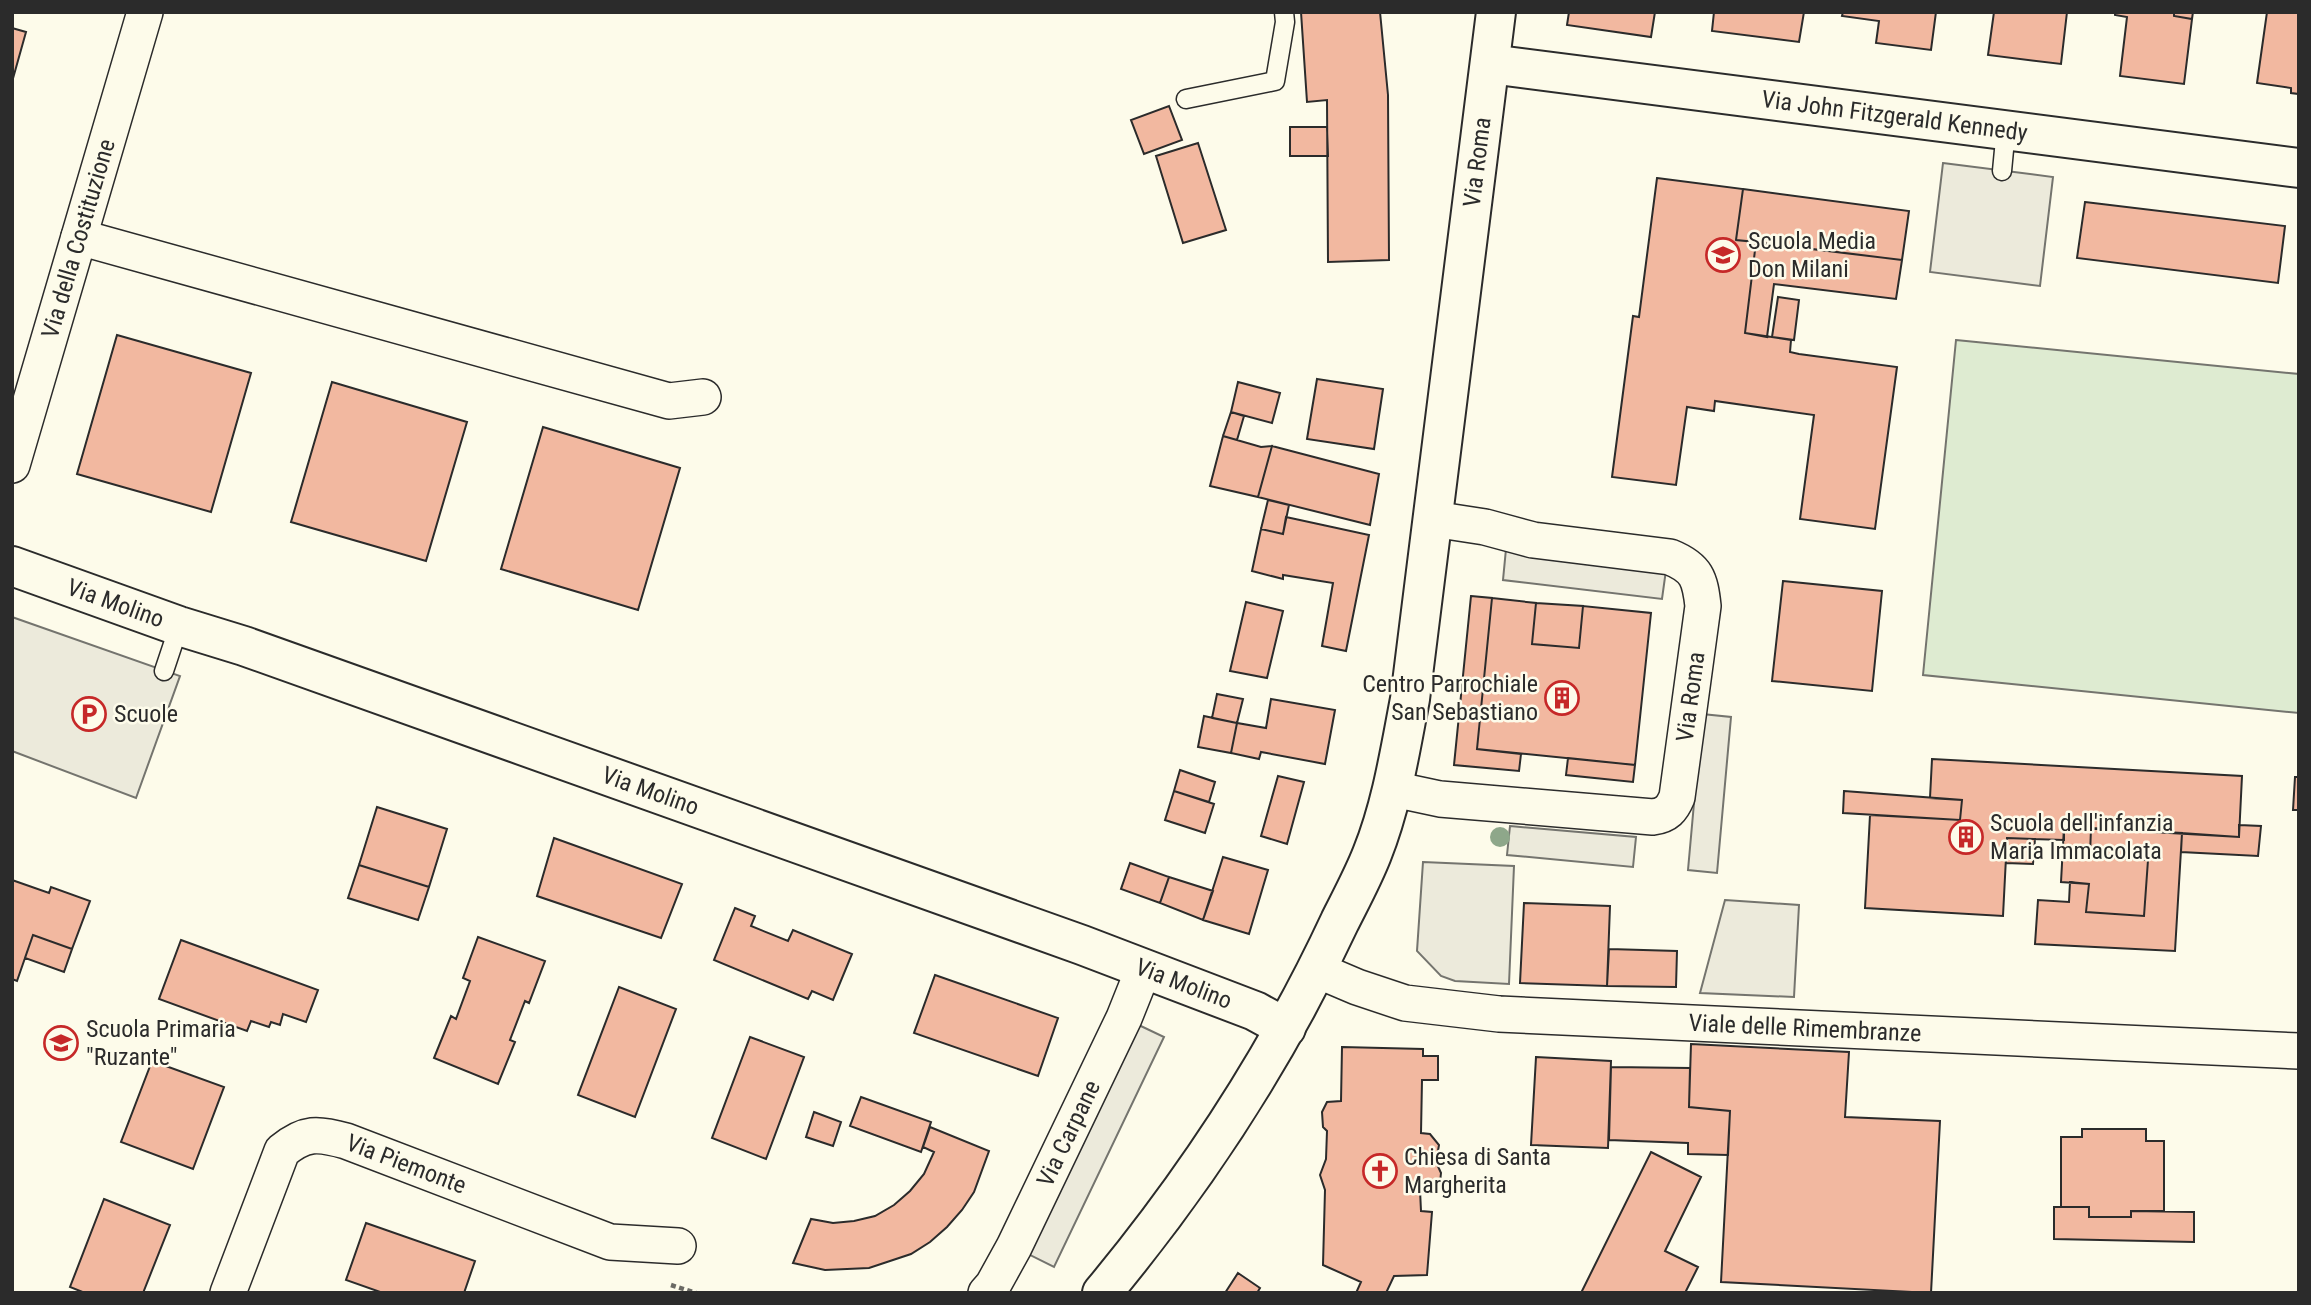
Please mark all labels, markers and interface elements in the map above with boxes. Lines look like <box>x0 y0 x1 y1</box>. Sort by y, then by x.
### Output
street label: Via John Fitzgerald Kennedy <box>1760 85 2029 147</box>
street label: Via Roma <box>1458 116 1497 209</box>
street label: Via della Costituzione <box>36 136 121 341</box>
place label: Scuola Media Don Milani <box>1748 227 1876 283</box>
school or university icon: Scuola Media Don Milani <box>1704 236 1742 274</box>
street label: Via Molino <box>63 573 168 633</box>
street label: Via Roma <box>1671 650 1711 744</box>
place label: Centro Parrochiale San Sebastiano <box>1362 670 1538 726</box>
building icon: Centro Parrochiale San Sebastiano <box>1543 679 1581 717</box>
parking icon: Scuole <box>70 695 108 733</box>
place label: Scuole <box>114 700 178 728</box>
street label: Via Molino <box>598 761 703 821</box>
place label: Scuola dell'infanzia Maria Immacolata <box>1990 809 2173 865</box>
building icon: Scuola dell'infanzia Maria Immacolata <box>1947 818 1985 856</box>
street label: Via Molino <box>1132 953 1236 1015</box>
street label: Viale delle Rimembranze <box>1688 1009 1922 1048</box>
place label: Scuola Primaria "Ruzante" <box>86 1015 236 1071</box>
school or university icon: Scuola Primaria "Ruzante" <box>42 1024 80 1062</box>
street label: Via Carpane <box>1031 1076 1106 1191</box>
street label: Via Piemonte <box>342 1128 470 1200</box>
place label: Chiesa di Santa Margherita <box>1404 1143 1551 1199</box>
church icon: Chiesa di Santa Margherita <box>1361 1152 1399 1190</box>

